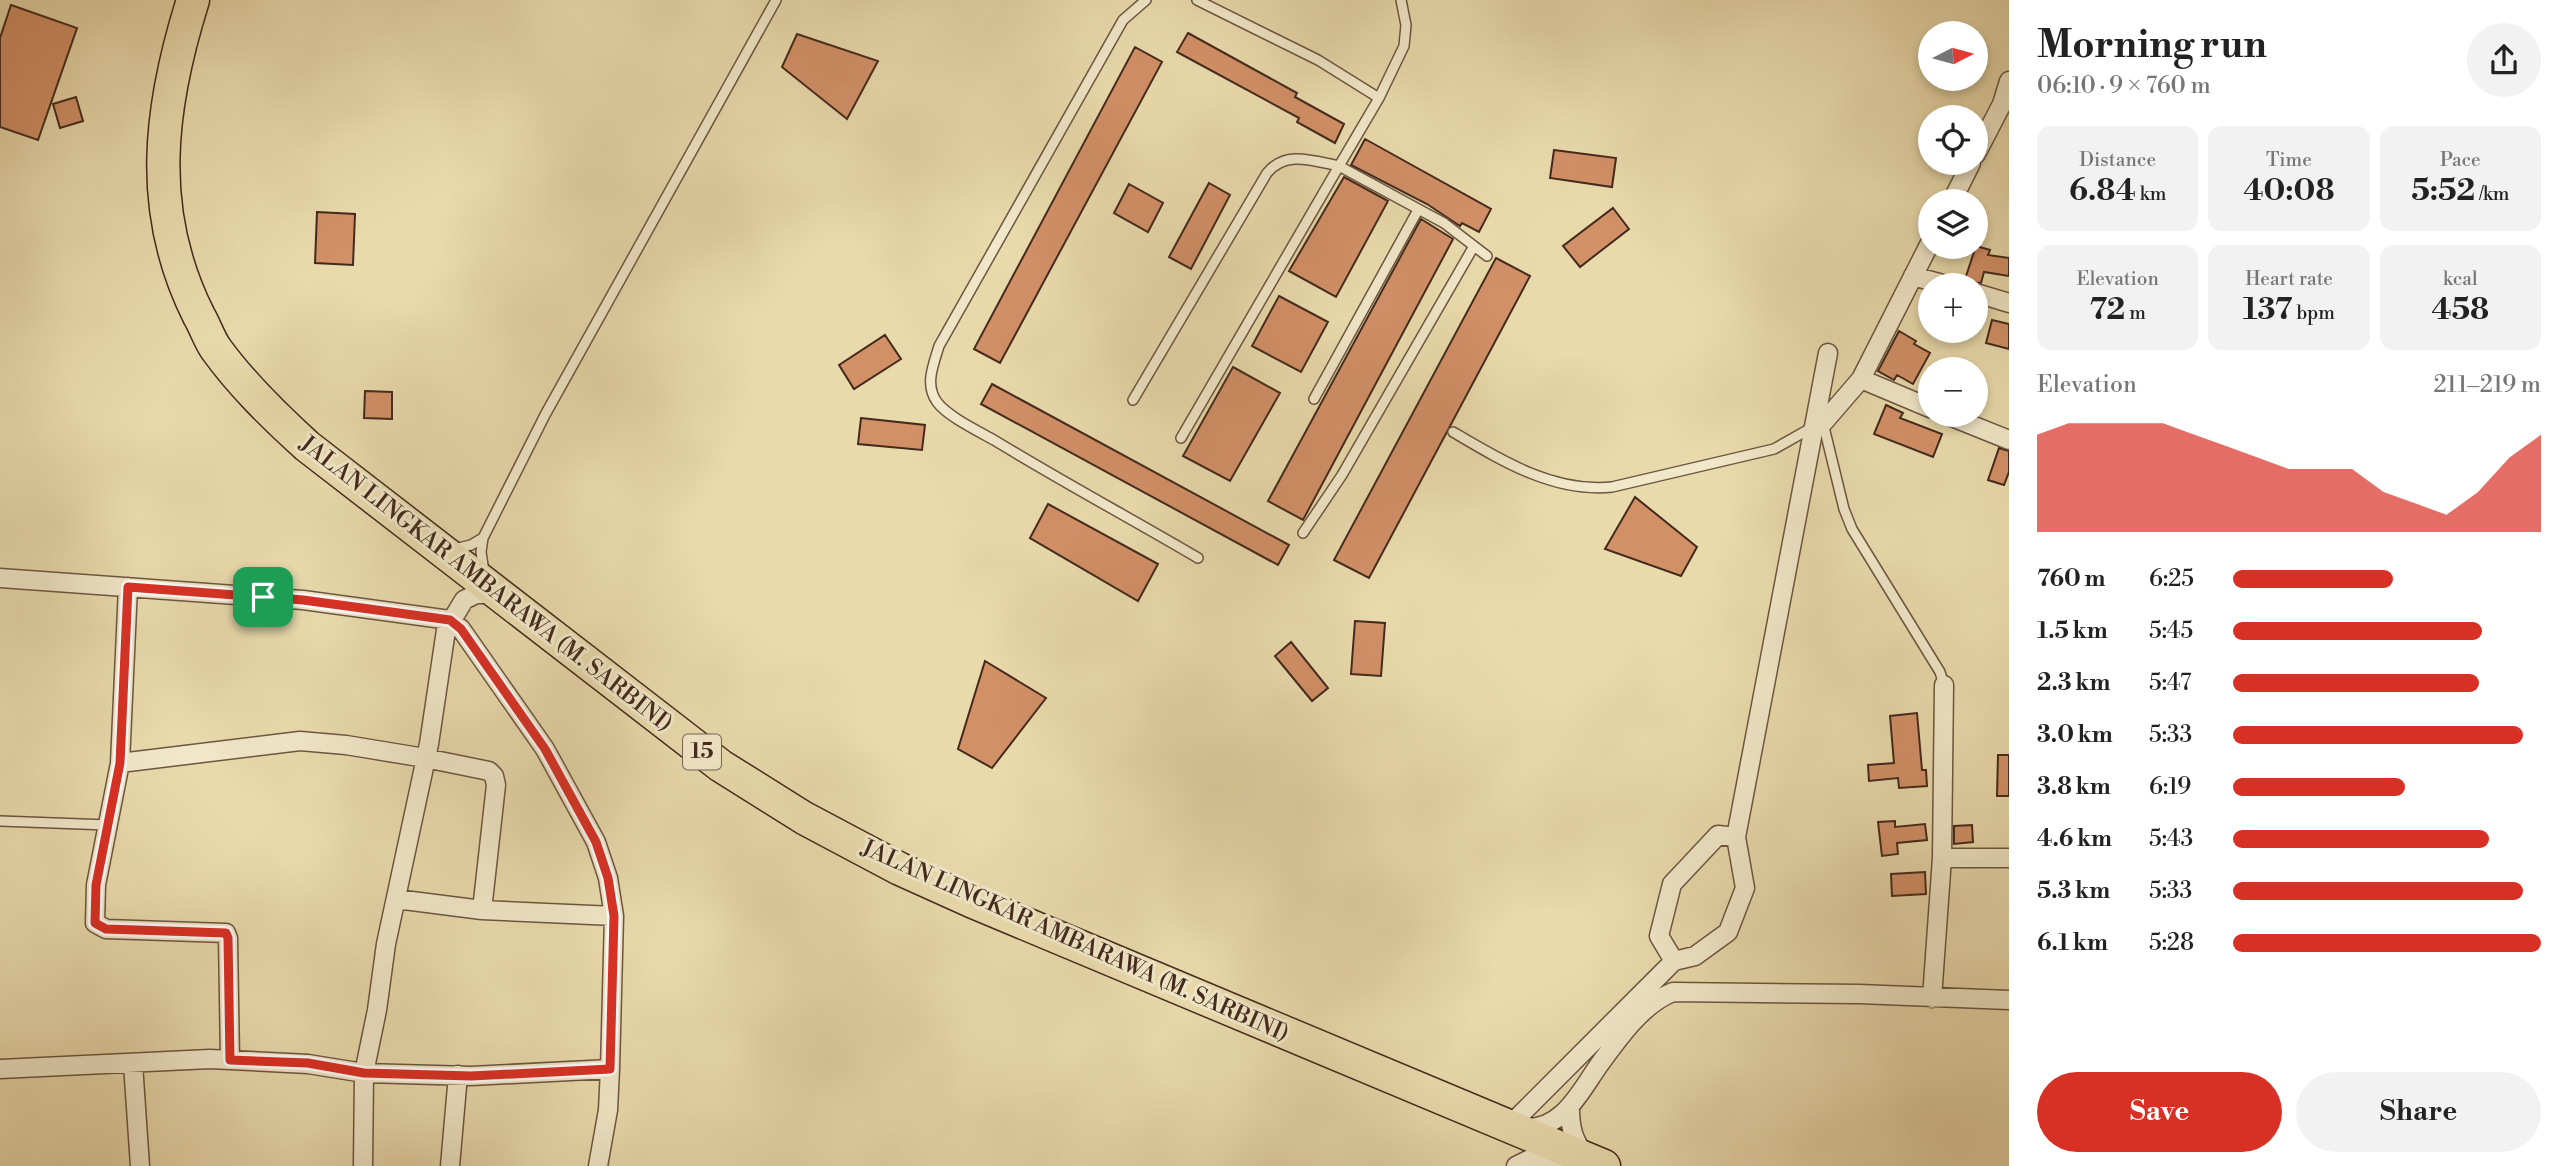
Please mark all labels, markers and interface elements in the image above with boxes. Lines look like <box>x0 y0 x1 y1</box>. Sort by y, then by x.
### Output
north arrow <box>1918 21 1988 91</box>
map controls <box>1918 21 1988 427</box>
text: Morning run <box>2037 22 2267 69</box>
button: share <box>2467 23 2541 97</box>
text: 06:10 · 9 × 760 m <box>2037 72 2211 100</box>
button: locate <box>1918 105 1988 175</box>
text: Distance <box>2079 148 2156 172</box>
text: Time <box>2266 148 2312 172</box>
text: Pace <box>2440 148 2481 172</box>
text: 6.84 <box>2069 172 2136 210</box>
text: 40:08 <box>2243 172 2335 210</box>
text: 5:52 <box>2411 172 2475 210</box>
text: km <box>2136 182 2166 206</box>
text: /km <box>2475 182 2509 206</box>
button: layers <box>1918 189 1988 259</box>
text: Elevation <box>2077 267 2159 291</box>
text: Heart rate <box>2245 267 2333 291</box>
text: kcal <box>2443 267 2478 291</box>
button: + <box>1918 273 1988 343</box>
text: 72 <box>2089 291 2125 329</box>
text: 137 <box>2243 291 2293 329</box>
text: 458 <box>2431 291 2489 329</box>
text: m <box>2125 301 2146 325</box>
text: bpm <box>2293 301 2335 325</box>
button: − <box>1918 357 1988 427</box>
text: Elevation <box>2037 371 2137 399</box>
text: 211–219 m <box>2433 371 2541 399</box>
street label: JALAN LINGKAR AMBARAWA (M. SARBINI) <box>294 429 678 738</box>
text: 760 m <box>2037 565 2105 593</box>
text: 6:25 <box>2149 565 2194 593</box>
pin <box>233 567 293 627</box>
icon: arrive <box>244 578 282 616</box>
text: 1.5 km <box>2037 617 2108 645</box>
text: 5:45 <box>2149 617 2193 645</box>
text: 2.3 km <box>2037 669 2110 697</box>
text: 5:47 <box>2149 669 2191 697</box>
text: 3.0 km <box>2037 721 2113 749</box>
text: 5:33 <box>2149 721 2192 749</box>
road number: 15 <box>683 734 721 770</box>
text: 3.8 km <box>2037 773 2111 801</box>
text: 6:19 <box>2149 773 2191 801</box>
text: 4.6 km <box>2037 825 2112 853</box>
text: 5:43 <box>2149 825 2193 853</box>
street label: JALAN LINGKAR AMBARAWA (M. SARBINI) <box>856 833 1293 1048</box>
text: 5.3 km <box>2037 877 2110 905</box>
text: 5:33 <box>2149 877 2192 905</box>
text: 6.1 km <box>2037 929 2108 957</box>
text: 5:28 <box>2149 929 2194 957</box>
button: Save <box>2037 1072 2282 1152</box>
button: Share <box>2296 1072 2541 1152</box>

